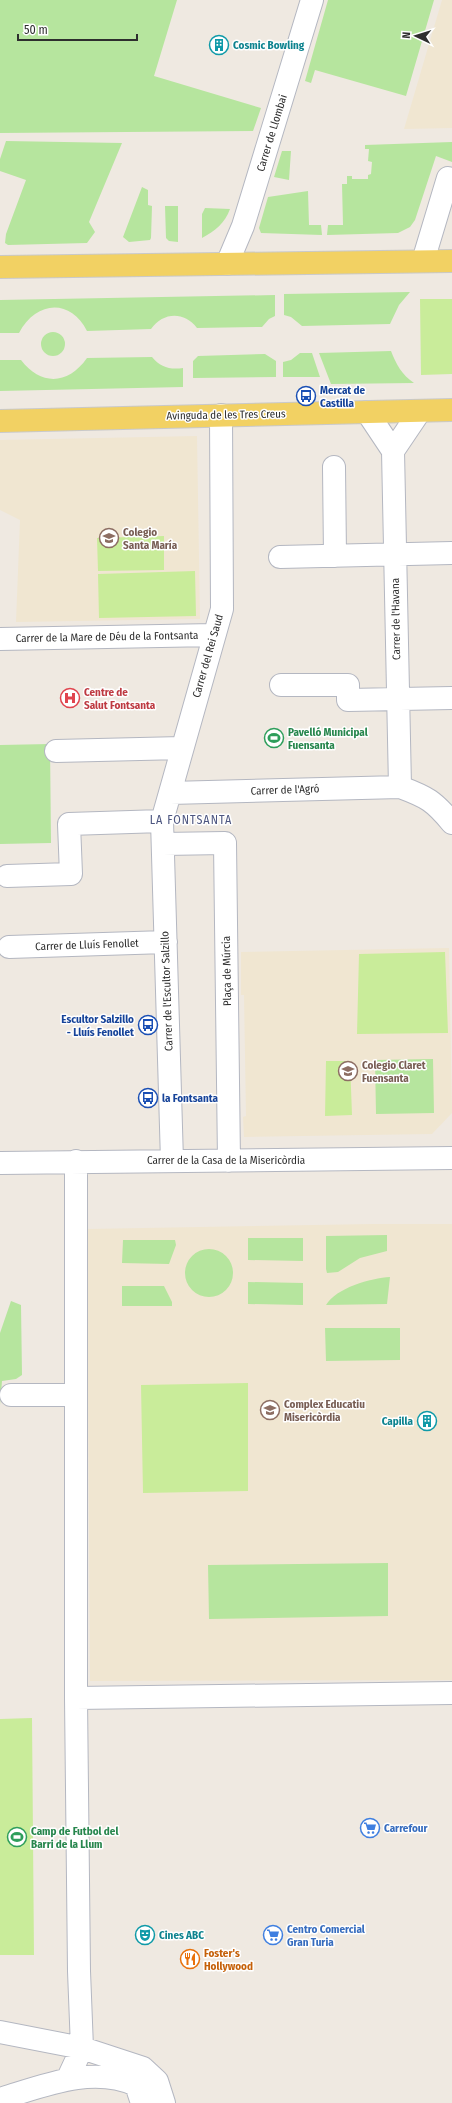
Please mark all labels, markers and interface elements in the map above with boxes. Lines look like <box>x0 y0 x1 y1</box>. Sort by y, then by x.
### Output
scale bar <box>18 16 137 42</box>
north arrow <box>396 16 436 56</box>
text: 50 m <box>24 23 48 37</box>
text: N <box>400 32 413 39</box>
building icon: Cosmic Bowling <box>208 34 230 56</box>
place label: Cosmic Bowling <box>233 39 305 52</box>
street label: Carrer de Llombai <box>254 93 290 173</box>
place label: Mercat de Castilla <box>320 384 366 410</box>
bus stop icon: Mercat de Castilla <box>295 385 317 407</box>
street label: Avinguda de les Tres Creus <box>166 407 286 423</box>
place label: Colegio Santa María <box>123 526 178 552</box>
school or university icon: Colegio Santa María <box>98 527 120 549</box>
street label: Carrer de l'Havana <box>389 578 403 660</box>
street label: Carrer del Rei Saud <box>190 613 226 699</box>
street label: Carrer de la Mare de Déu de la Fontsanta <box>16 629 198 645</box>
place label: Centre de Salut Fontsanta <box>84 686 156 712</box>
hospital icon: Centre de Salut Fontsanta <box>59 687 81 709</box>
place label: Pavelló Municipal Fuensanta <box>288 726 369 752</box>
sports icon: Pavelló Municipal Fuensanta <box>263 727 285 749</box>
street label: Carrer de l'Agró <box>250 782 320 798</box>
district label: LA FONTSANTA <box>150 813 232 827</box>
street label: Carrer de l'Escultor Salzillo <box>158 931 176 1051</box>
street label: Plaça de Múrcia <box>220 936 234 1006</box>
street label: Carrer de Lluís Fenollet <box>35 937 139 953</box>
place label: Escultor Salzillo - Lluís Fenollet <box>61 1013 134 1039</box>
bus stop icon: Escultor Salzillo - Lluís Fenollet <box>137 1014 159 1036</box>
place label: Colegio Claret Fuensanta <box>362 1059 426 1085</box>
school or university icon: Colegio Claret Fuensanta <box>337 1060 359 1082</box>
bus stop icon: la Fontsanta <box>137 1087 159 1109</box>
place label: la Fontsanta <box>162 1092 218 1105</box>
street label: Carrer de la Casa de la Misericòrdia <box>147 1154 305 1167</box>
place label: Complex Educatiu Misericòrdia <box>284 1398 365 1424</box>
school or university icon: Complex Educatiu Misericòrdia <box>259 1399 281 1421</box>
building icon: Capilla <box>416 1410 438 1432</box>
place label: Capilla <box>382 1415 414 1428</box>
supermarket icon: Carrefour <box>359 1817 381 1839</box>
place label: Carrefour <box>384 1822 429 1835</box>
place label: Camp de Futbol del Barri de la Llum <box>31 1825 119 1851</box>
sports icon: Camp de Futbol del Barri de la Llum <box>6 1826 28 1848</box>
place label: Centro Comercial Gran Turia <box>287 1923 366 1949</box>
theatre icon: Cines ABC <box>134 1924 156 1946</box>
supermarket icon: Centro Comercial Gran Turia <box>262 1924 284 1946</box>
place label: Cines ABC <box>159 1929 204 1942</box>
place label: Foster's Hollywood <box>204 1947 253 1973</box>
restaurant icon: Foster's Hollywood <box>179 1948 201 1970</box>

